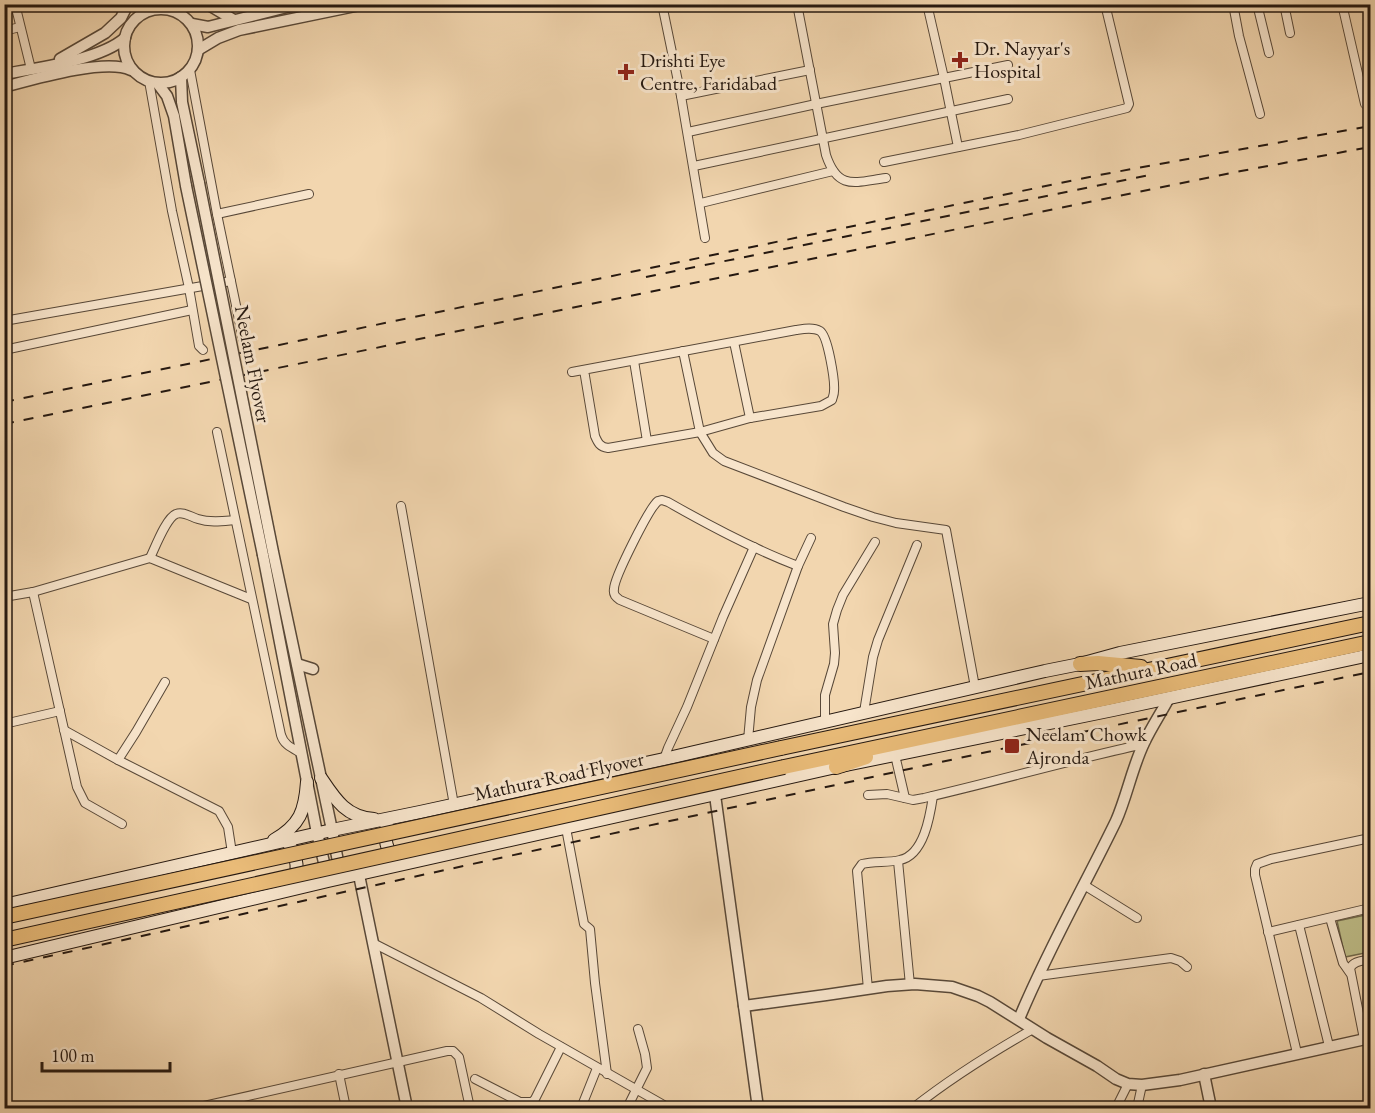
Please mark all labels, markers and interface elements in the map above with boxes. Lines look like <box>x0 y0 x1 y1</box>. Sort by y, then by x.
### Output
place label: Dr. Nayyar's Hospital <box>974 35 1070 84</box>
place label: Drishti Eye Centre, Faridabad <box>640 47 778 96</box>
marker: Dr. Nayyar's Hospital <box>951 51 969 69</box>
marker: Drishti Eye Centre, Faridabad <box>617 63 635 81</box>
street label: Neelam Flyover <box>229 303 277 425</box>
street label: Mathura Road <box>1083 646 1200 695</box>
place label: Neelam Chowk Ajronda <box>1025 721 1147 770</box>
marker: Neelam Chowk Ajronda <box>1003 737 1021 755</box>
street label: Mathura Road Flyover <box>472 745 647 807</box>
scale bar <box>42 1035 170 1073</box>
text: 100 m <box>51 1044 95 1067</box>

